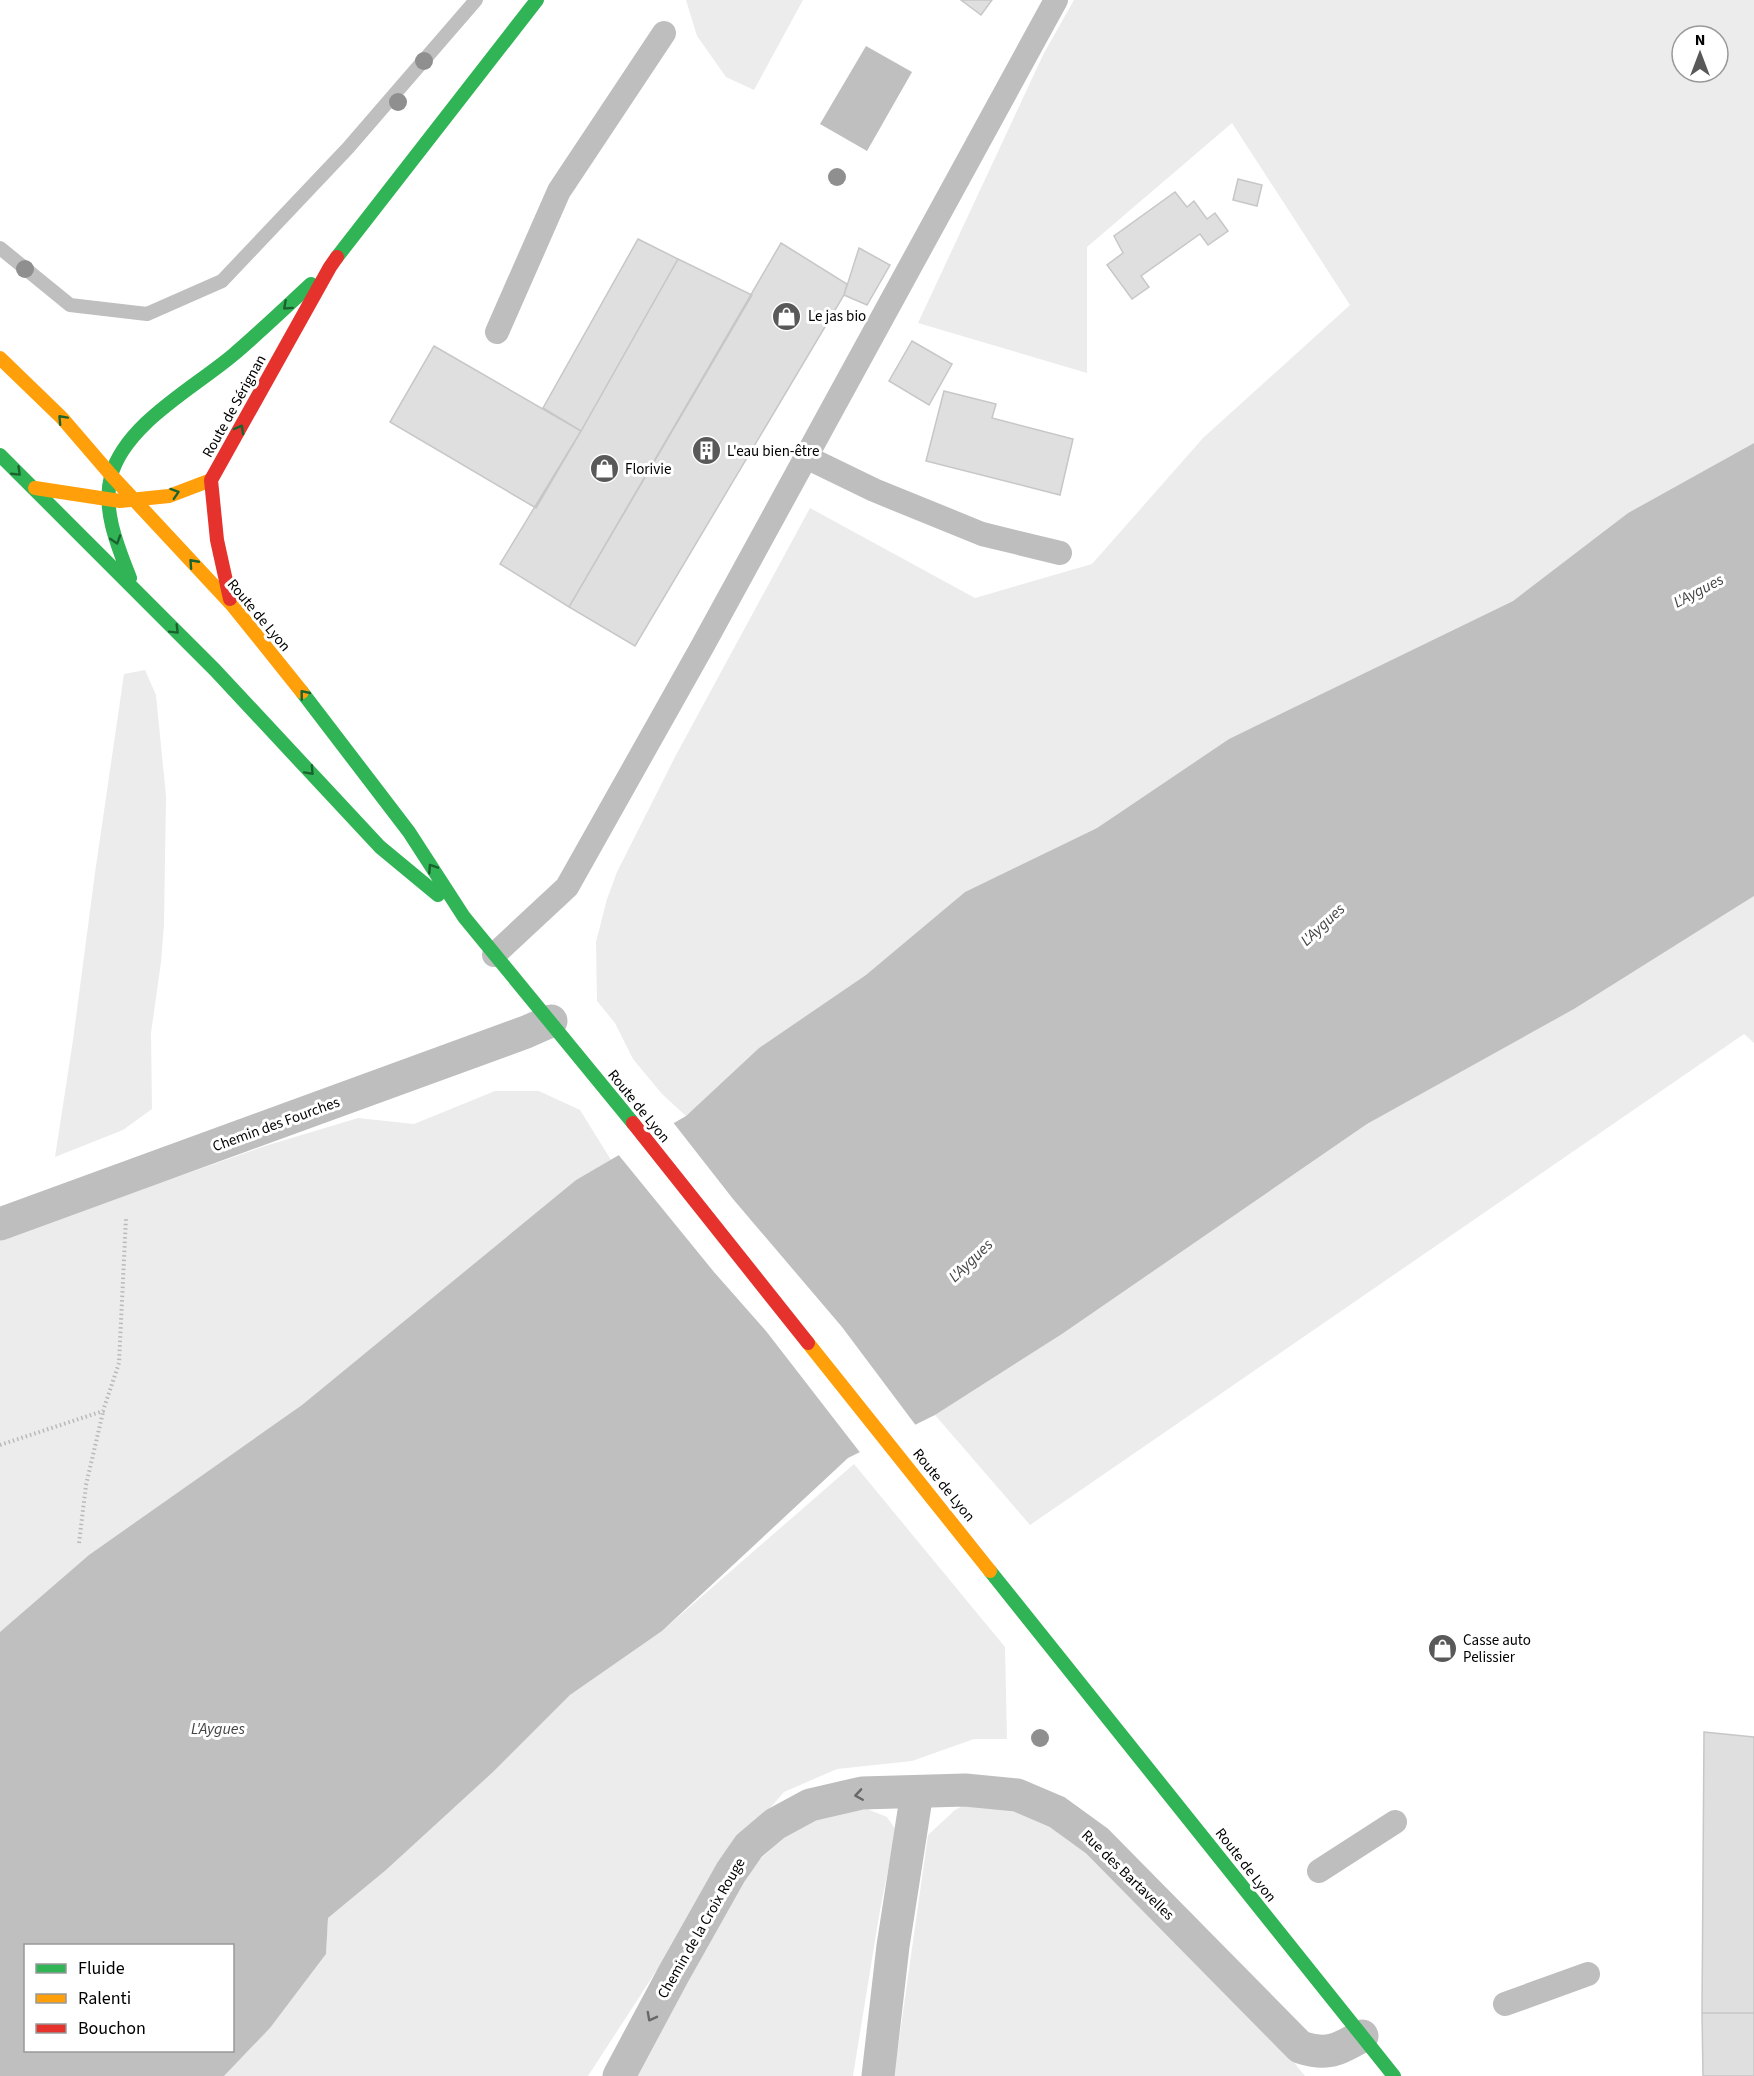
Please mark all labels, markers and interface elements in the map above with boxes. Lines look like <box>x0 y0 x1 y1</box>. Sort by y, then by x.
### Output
north arrow <box>1670 24 1730 84</box>
text: N <box>1695 29 1705 51</box>
one-way arrow <box>283 299 294 310</box>
shop icon: Le jas bio <box>771 300 803 332</box>
place label: Le jas bio <box>808 306 866 327</box>
street label: Route de Sérignan <box>197 351 271 461</box>
one-way arrow <box>59 415 70 426</box>
one-way arrow <box>232 425 244 435</box>
building icon: L'eau bien-être <box>690 435 722 467</box>
place label: L'eau bien-être <box>727 441 819 462</box>
shop icon: Florivie <box>588 453 620 485</box>
place label: Florivie <box>625 459 671 480</box>
one-way arrow <box>10 464 21 475</box>
one-way arrow <box>169 487 180 500</box>
one-way arrow <box>109 534 121 545</box>
one-way arrow <box>189 559 200 570</box>
water label: L'Aygues <box>1670 568 1728 613</box>
street label: Route de Lyon <box>222 575 295 656</box>
one-way arrow <box>168 623 179 634</box>
one-way arrow <box>300 690 311 701</box>
one-way arrow <box>302 764 313 775</box>
one-way arrow <box>428 864 440 874</box>
water label: L'Aygues <box>1295 898 1350 951</box>
street label: Route de Lyon <box>603 1065 675 1147</box>
street label: Chemin des Fourches <box>210 1092 343 1157</box>
water label: L'Aygues <box>944 1234 998 1287</box>
street label: Route de Lyon <box>908 1444 980 1526</box>
place label: Casse auto Pelissier <box>1463 1630 1531 1668</box>
shop icon: Casse auto Pelissier <box>1426 1633 1458 1665</box>
water label: L'Aygues <box>191 1718 246 1740</box>
one-way arrow <box>854 1788 863 1800</box>
street label: Route de Lyon <box>1210 1824 1281 1907</box>
street label: Rue des Bartavelles <box>1077 1825 1179 1925</box>
street label: Chemin de la Croix Rouge <box>653 1854 750 2002</box>
legend <box>24 1944 234 2052</box>
text: Fluide <box>78 1956 125 1981</box>
text: Ralenti <box>78 1986 131 2011</box>
one-way arrow <box>646 2010 658 2021</box>
text: Bouchon <box>78 2016 146 2041</box>

